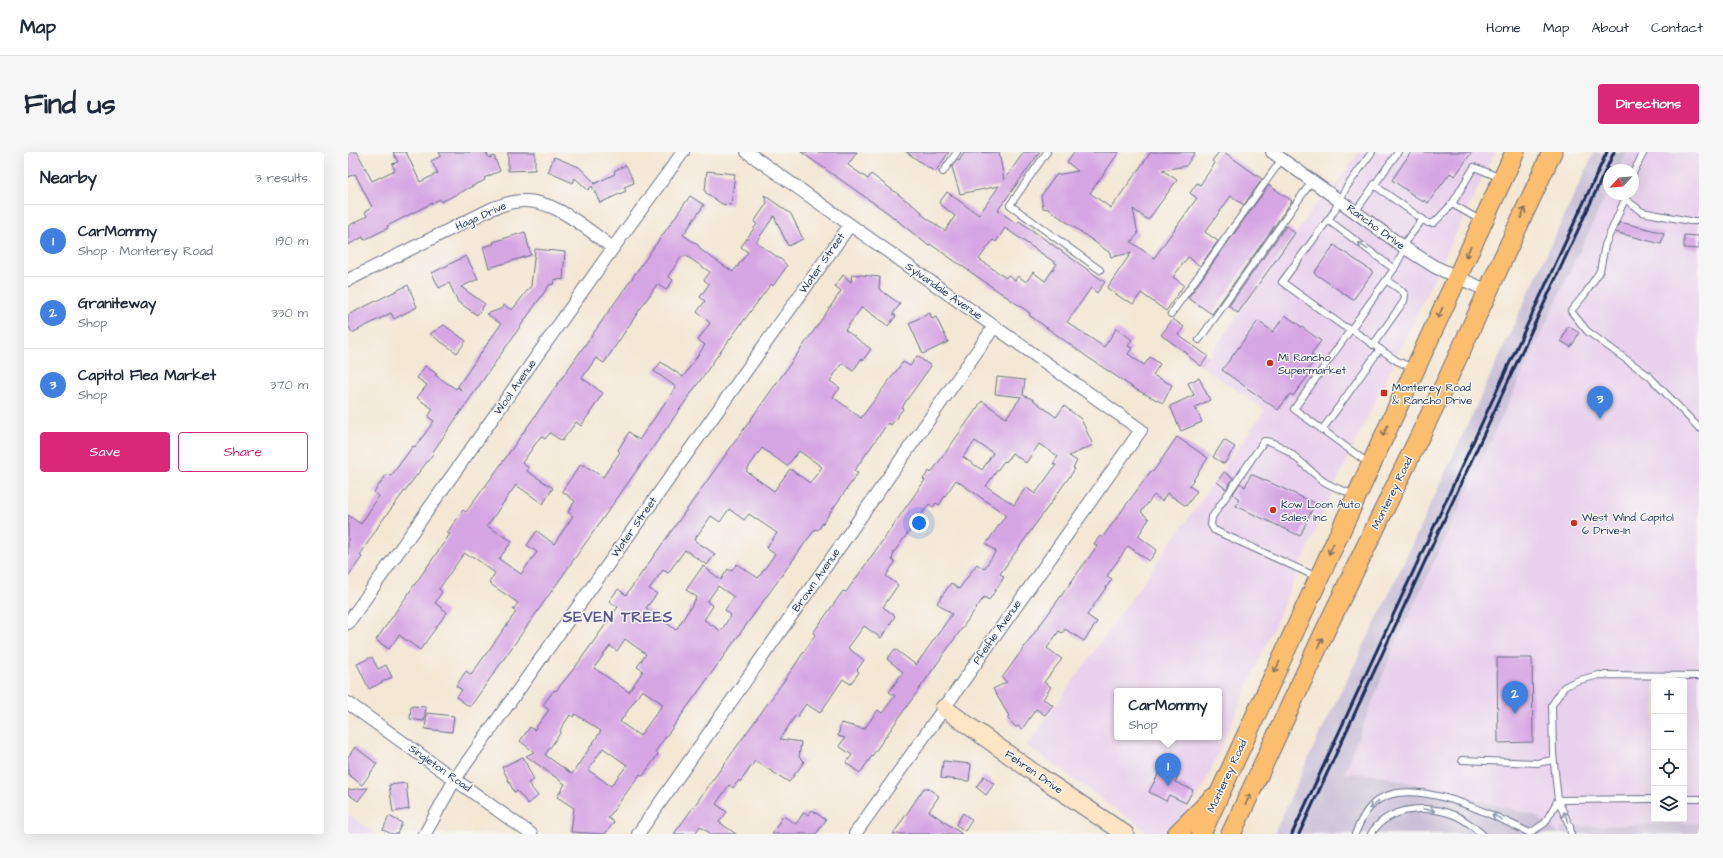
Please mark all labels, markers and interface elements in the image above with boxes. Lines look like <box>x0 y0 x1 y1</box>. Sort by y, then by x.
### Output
text: Map <box>20 14 56 41</box>
text: Home <box>1486 18 1521 38</box>
text: Map <box>1543 18 1569 38</box>
text: About <box>1591 18 1629 38</box>
text: Contact <box>1651 18 1703 38</box>
button: Directions <box>1598 84 1699 124</box>
text: Find us <box>24 85 115 124</box>
north arrow <box>1603 164 1639 200</box>
text: Nearby <box>40 166 97 190</box>
text: 3 results <box>255 169 308 187</box>
street label: Haga Drive <box>453 198 509 235</box>
street label: Rancho Drive <box>1344 201 1408 253</box>
one-way arrow <box>1520 207 1527 219</box>
text: CarMommy <box>78 221 157 242</box>
street label: Water Street <box>796 229 849 296</box>
text: 1 <box>52 232 54 250</box>
text: 190 m <box>275 232 308 250</box>
text: Shop · Monterey Road <box>78 242 213 260</box>
one-way arrow <box>1357 242 1368 250</box>
one-way arrow <box>1464 246 1471 258</box>
street label: Sylvandale Avenue <box>902 259 985 324</box>
text: Graniteway <box>78 293 156 314</box>
text: 2 <box>49 304 57 322</box>
text: 330 m <box>271 304 308 322</box>
one-way arrow <box>1436 307 1443 319</box>
text: Shop <box>78 314 107 332</box>
place label: Mi Rancho Supermarket <box>1278 350 1347 378</box>
street label: Wool Avenue <box>490 356 540 418</box>
marker: Mi Rancho Supermarket <box>1265 358 1275 368</box>
text: Capitol Flea Market <box>78 365 216 386</box>
text: 3 <box>50 376 56 394</box>
text: 370 m <box>270 376 308 394</box>
place label: Monterey Road & Rancho Drive <box>1392 380 1472 408</box>
text: Shop <box>78 386 107 404</box>
pin: 3 <box>1587 386 1613 419</box>
marker: Monterey Road & Rancho Drive <box>1379 388 1389 398</box>
one-way arrow <box>1381 424 1388 436</box>
button: Save <box>40 432 170 472</box>
button: Share <box>178 432 308 472</box>
street label: Monterey Road <box>1368 454 1417 532</box>
street label: Water Street <box>608 493 661 560</box>
place label: Kow Loon Auto Sales, Inc <box>1281 497 1361 525</box>
marker: Kow Loon Auto Sales, Inc <box>1268 505 1278 515</box>
place label: West Wind Capitol 6 Drive-In <box>1582 510 1674 538</box>
your location <box>909 513 929 533</box>
marker: West Wind Capitol 6 Drive-In <box>1569 518 1579 528</box>
one-way arrow <box>1327 543 1334 555</box>
street label: Brown Avenue <box>788 545 844 615</box>
street label: Pfeifle Avenue <box>969 597 1025 667</box>
district label: SEVEN TREES <box>562 607 673 628</box>
one-way arrow <box>1317 637 1324 649</box>
one-way arrow <box>1273 661 1280 673</box>
map controls <box>1651 678 1687 822</box>
button: + <box>1651 678 1687 714</box>
pin: 2 <box>1502 681 1528 714</box>
popup <box>1114 688 1222 740</box>
text: CarMommy <box>1129 695 1207 716</box>
button: − <box>1651 714 1687 750</box>
text: Shop <box>1129 716 1158 734</box>
street label: Monterey Road <box>1204 737 1252 815</box>
street label: Singleton Road <box>405 741 475 796</box>
street label: Fehren Drive <box>1002 747 1066 798</box>
button: locate <box>1651 750 1687 786</box>
pin: 1 <box>1155 753 1181 786</box>
button: layers <box>1651 786 1687 822</box>
one-way arrow <box>1245 793 1252 805</box>
one-way arrow <box>1369 800 1379 809</box>
one-way arrow <box>1422 806 1435 814</box>
one-way arrow <box>1561 811 1569 823</box>
one-way arrow <box>1491 812 1503 820</box>

